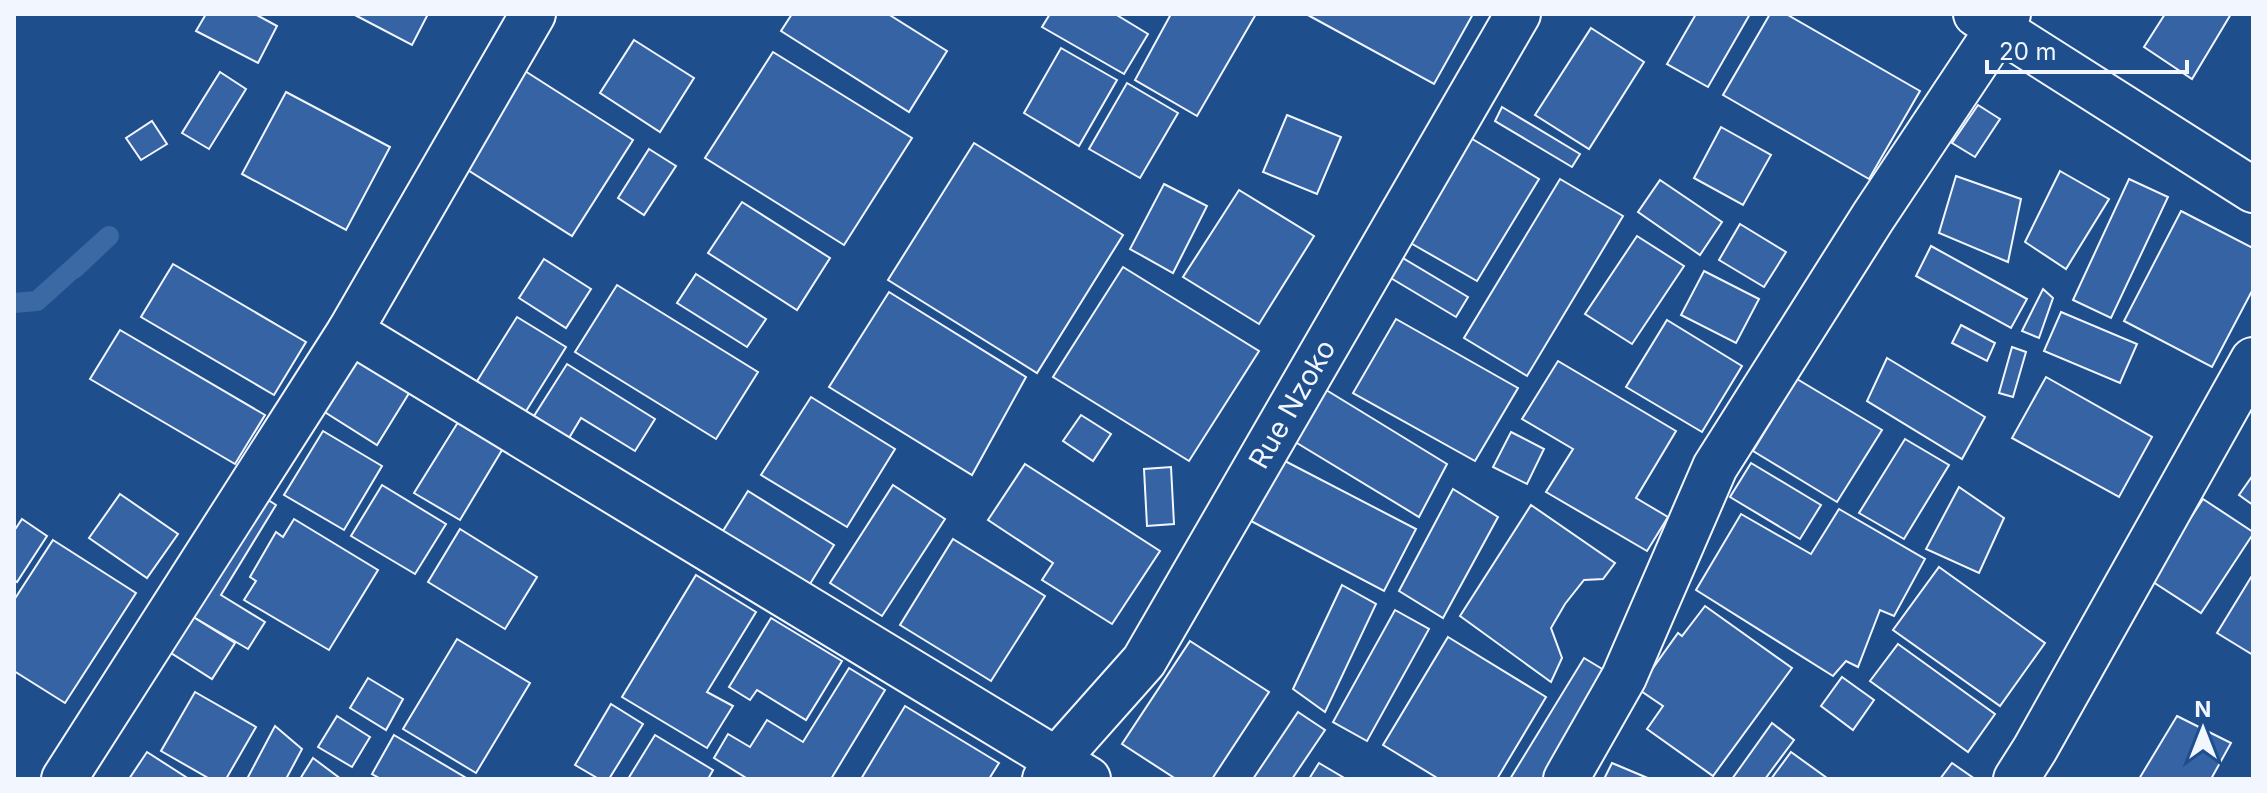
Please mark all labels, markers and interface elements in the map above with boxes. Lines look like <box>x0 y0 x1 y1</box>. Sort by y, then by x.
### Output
scale bar <box>1987 24 2187 74</box>
text: 20 m <box>1999 37 2057 66</box>
street label: Rue Nzoko <box>1241 333 1343 475</box>
north arrow <box>2163 689 2243 769</box>
text: N <box>2195 696 2211 722</box>

